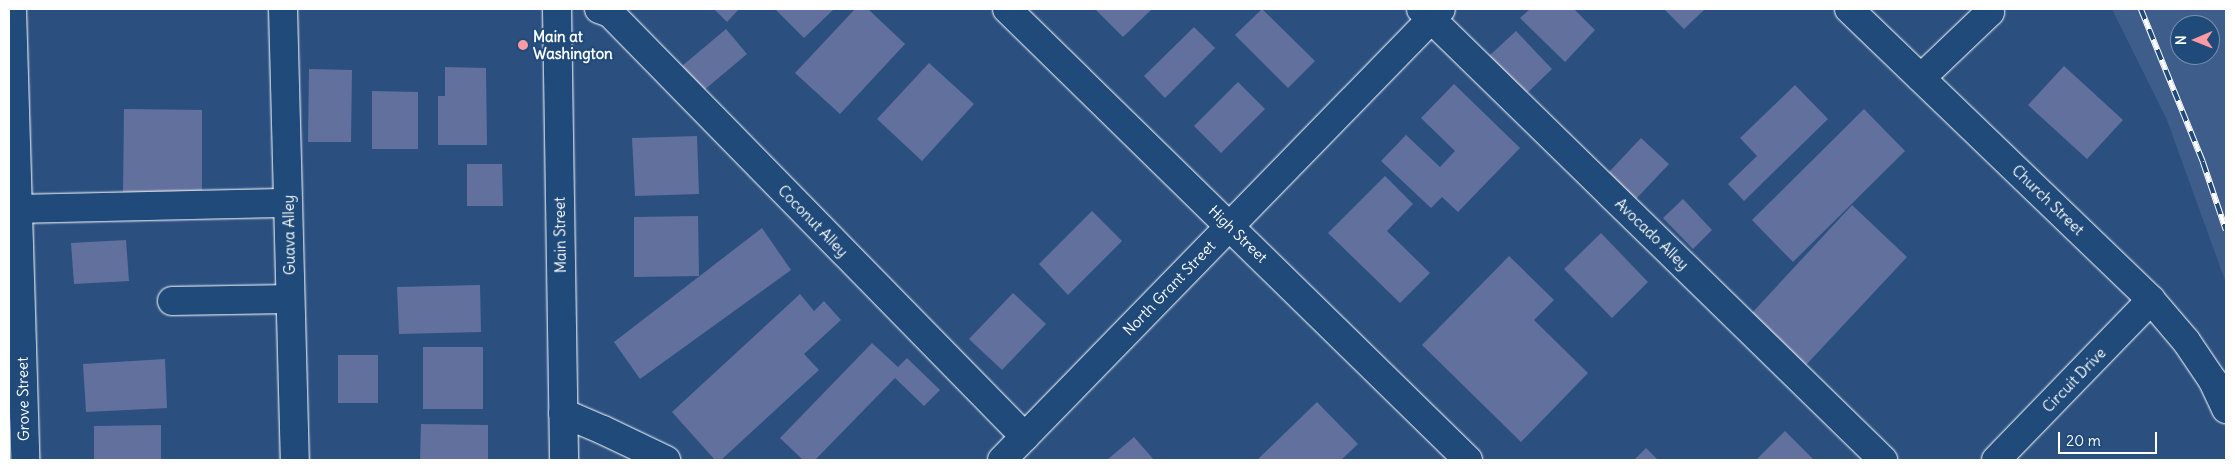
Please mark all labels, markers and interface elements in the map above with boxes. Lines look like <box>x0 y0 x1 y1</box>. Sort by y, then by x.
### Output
north arrow <box>2170 15 2220 65</box>
place label: Main at Washington <box>533 27 613 62</box>
text: N <box>2172 35 2190 45</box>
marker: Main at Washington <box>517 39 529 51</box>
street label: Church Street <box>2008 161 2088 239</box>
street label: Coconut Alley <box>774 181 852 261</box>
street label: Guava Alley <box>279 195 299 275</box>
street label: Avocado Alley <box>1612 195 1692 273</box>
street label: Main Street <box>550 197 570 273</box>
street label: High Street <box>1205 202 1271 266</box>
street label: North Grant Street <box>1119 237 1219 339</box>
street label: Circuit Drive <box>2039 344 2109 416</box>
street label: Grove Street <box>13 357 33 441</box>
scale bar <box>2060 422 2159 454</box>
text: 20 m <box>2066 431 2101 450</box>

